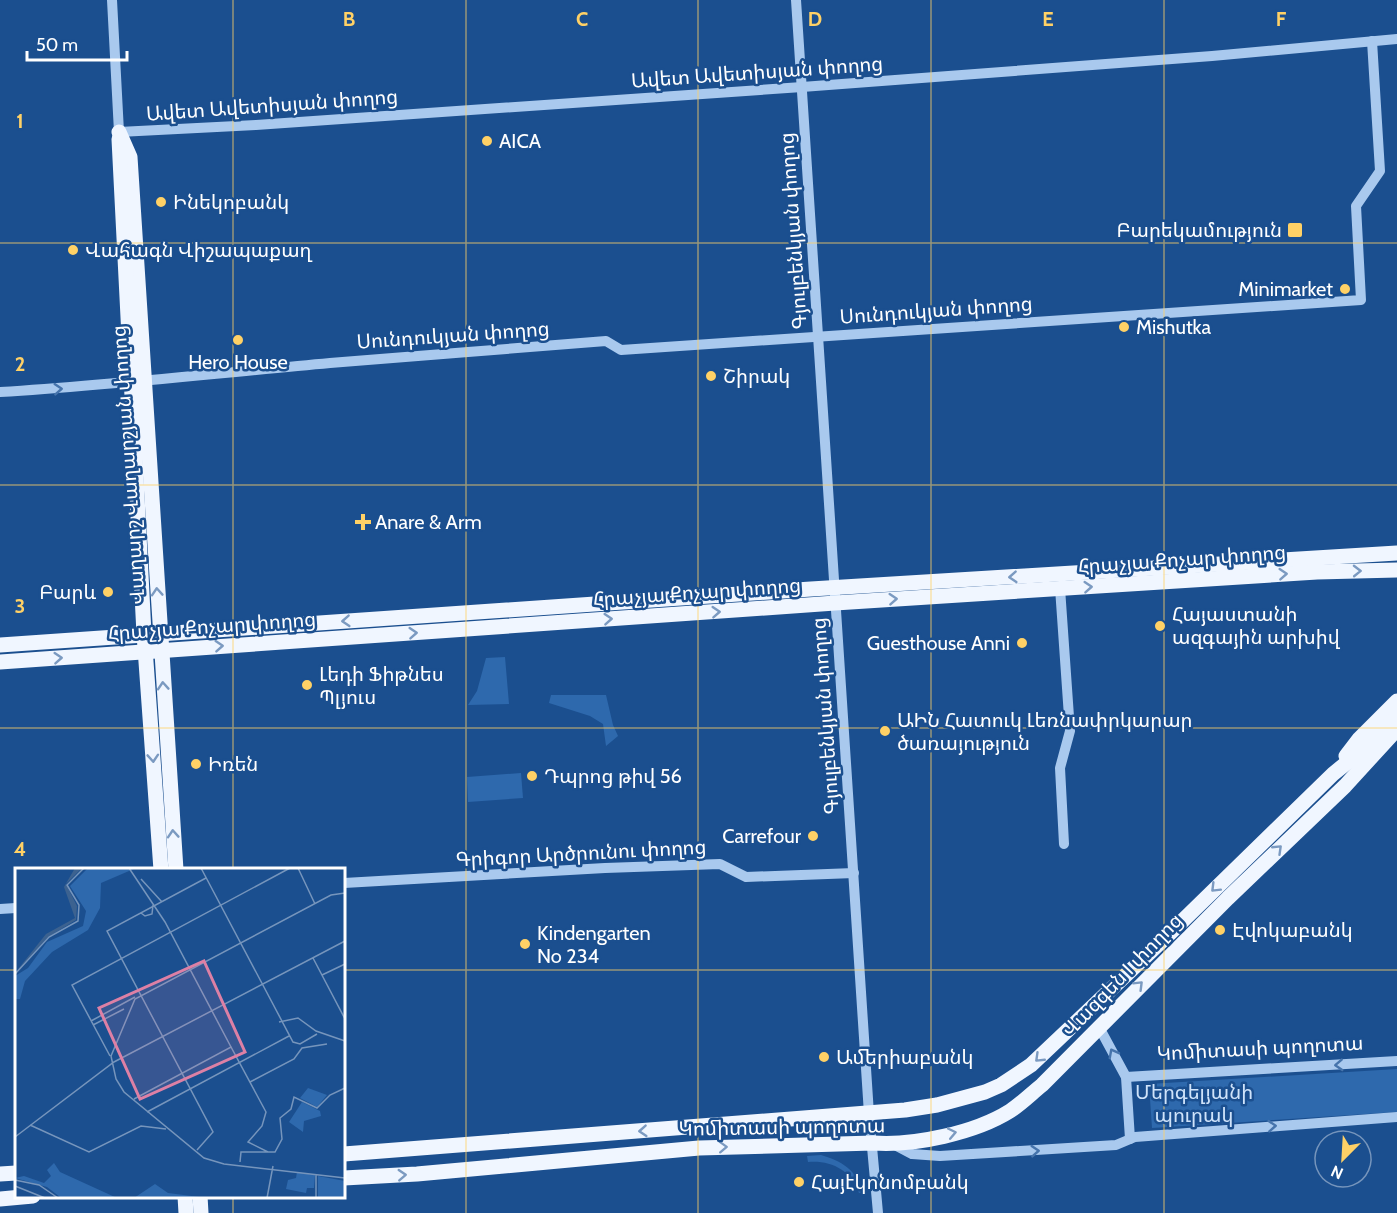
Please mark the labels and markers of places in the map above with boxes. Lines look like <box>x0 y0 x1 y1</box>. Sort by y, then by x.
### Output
place label: AICA <box>499 129 542 153</box>
marker: AICA <box>480 134 494 148</box>
place label: Ինեկոբանկ <box>173 190 289 214</box>
marker: Ինեկոբանկ <box>154 195 168 209</box>
place label: Բարեկամություն <box>1117 218 1282 242</box>
marker: Բարեկամություն <box>1286 221 1304 239</box>
place label: Վահագն Վիշապաքաղ <box>85 238 313 262</box>
marker: Վահագն Վիշապաքաղ <box>66 243 80 257</box>
place label: Minimarket <box>1238 277 1333 301</box>
marker: Minimarket <box>1338 282 1352 296</box>
place label: Mishutka <box>1136 315 1211 339</box>
marker: Mishutka <box>1117 320 1131 334</box>
marker: Hero House <box>231 333 245 347</box>
place label: Hero House <box>188 350 288 374</box>
place label: Շիրակ <box>723 364 790 388</box>
marker: Շիրակ <box>704 369 718 383</box>
place label: Anare & Arm <box>375 510 482 534</box>
marker: Anare & Arm <box>356 515 370 529</box>
place label: Բարև <box>39 580 96 604</box>
marker: Բարև <box>101 585 115 599</box>
place label: Հայաստանի ազգային արխիվ <box>1172 602 1341 649</box>
marker: Հայաստանի ազգային արխիվ <box>1153 619 1167 633</box>
place label: Guesthouse Anni <box>867 631 1010 655</box>
marker: Guesthouse Anni <box>1015 636 1029 650</box>
place label: Լեդի Ֆիթնես Պլյուս <box>319 662 444 709</box>
marker: Լեդի Ֆիթնես Պլյուս <box>300 678 314 692</box>
place label: ԱԻՆ Հատուկ Լեռնափրկարար ծառայություն <box>897 708 1193 755</box>
marker: ԱԻՆ Հատուկ Լեռնափրկարար ծառայություն <box>878 724 892 738</box>
place label: Իռեն <box>208 752 258 776</box>
marker: Իռեն <box>189 757 203 771</box>
place label: Դպրոց թիվ 56 <box>544 764 682 788</box>
marker: Դպրոց թիվ 56 <box>525 769 539 783</box>
place label: Carrefour <box>722 824 802 848</box>
marker: Carrefour <box>806 829 820 843</box>
place label: Էվոկաբանկ <box>1232 918 1353 942</box>
place label: Kindengarten No 234 <box>537 921 651 968</box>
marker: Էվոկաբանկ <box>1213 923 1227 937</box>
marker: Kindengarten No 234 <box>518 937 532 951</box>
place label: Ամերիաբանկ <box>836 1045 974 1069</box>
marker: Ամերիաբանկ <box>817 1050 831 1064</box>
place label: Հայէկոնոմբանկ <box>811 1170 969 1194</box>
marker: Հայէկոնոմբանկ <box>792 1175 806 1189</box>

